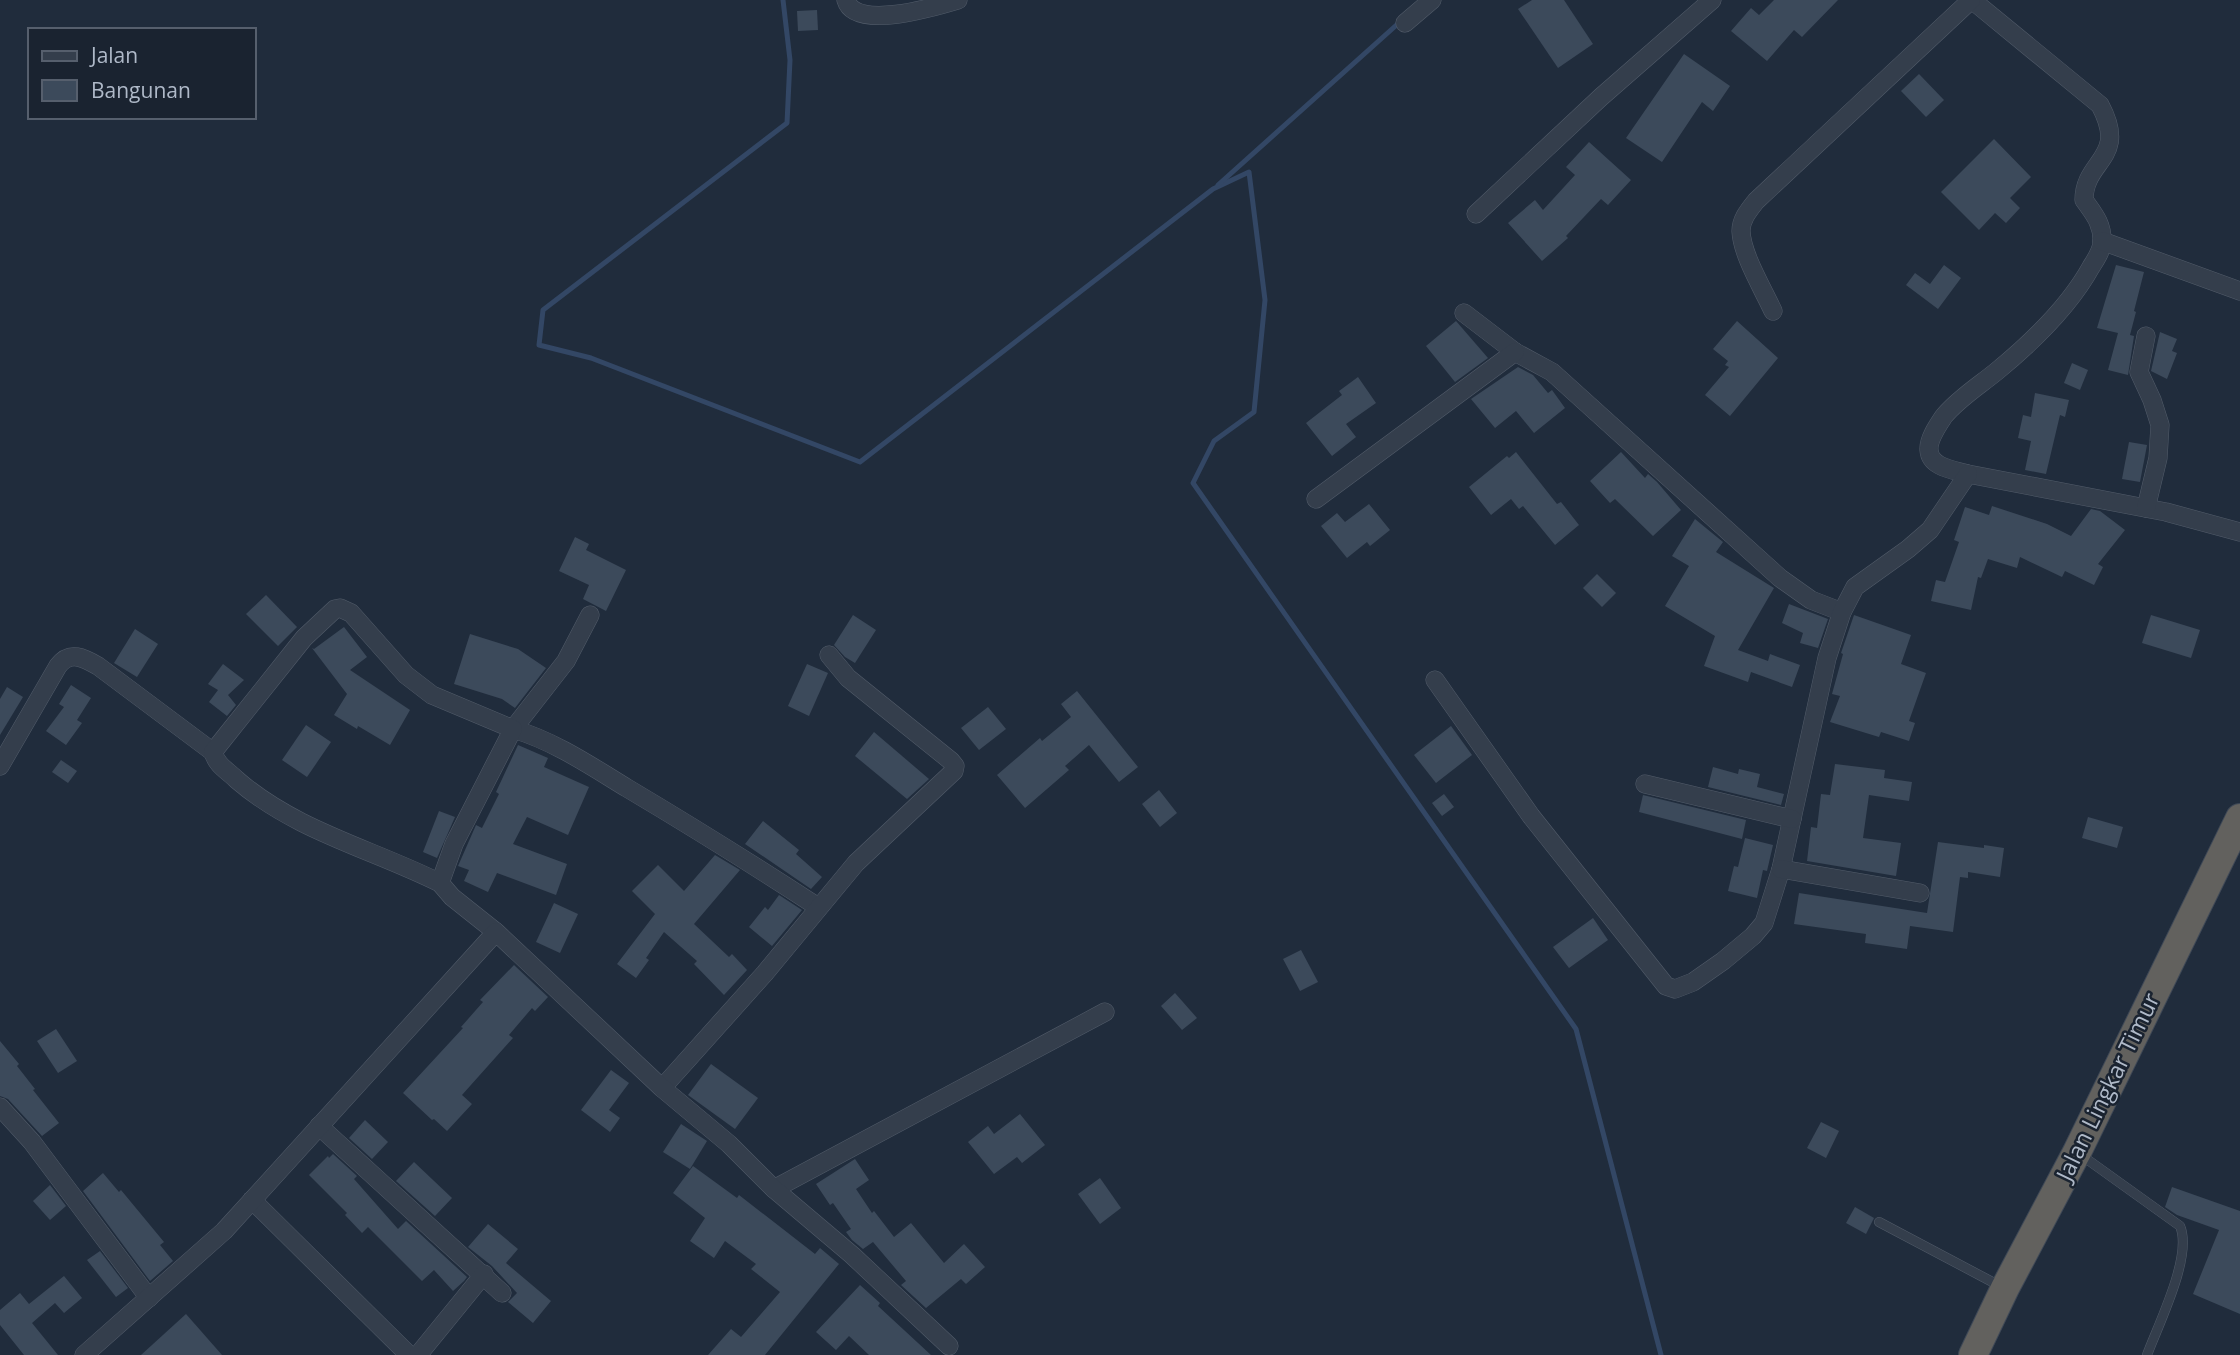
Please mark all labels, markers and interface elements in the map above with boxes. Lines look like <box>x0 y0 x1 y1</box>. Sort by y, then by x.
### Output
legend <box>28 28 256 119</box>
text: Jalan <box>89 41 138 69</box>
text: Bangunan <box>91 76 191 104</box>
street label: Jalan Lingkar Timur <box>2047 987 2167 1188</box>

